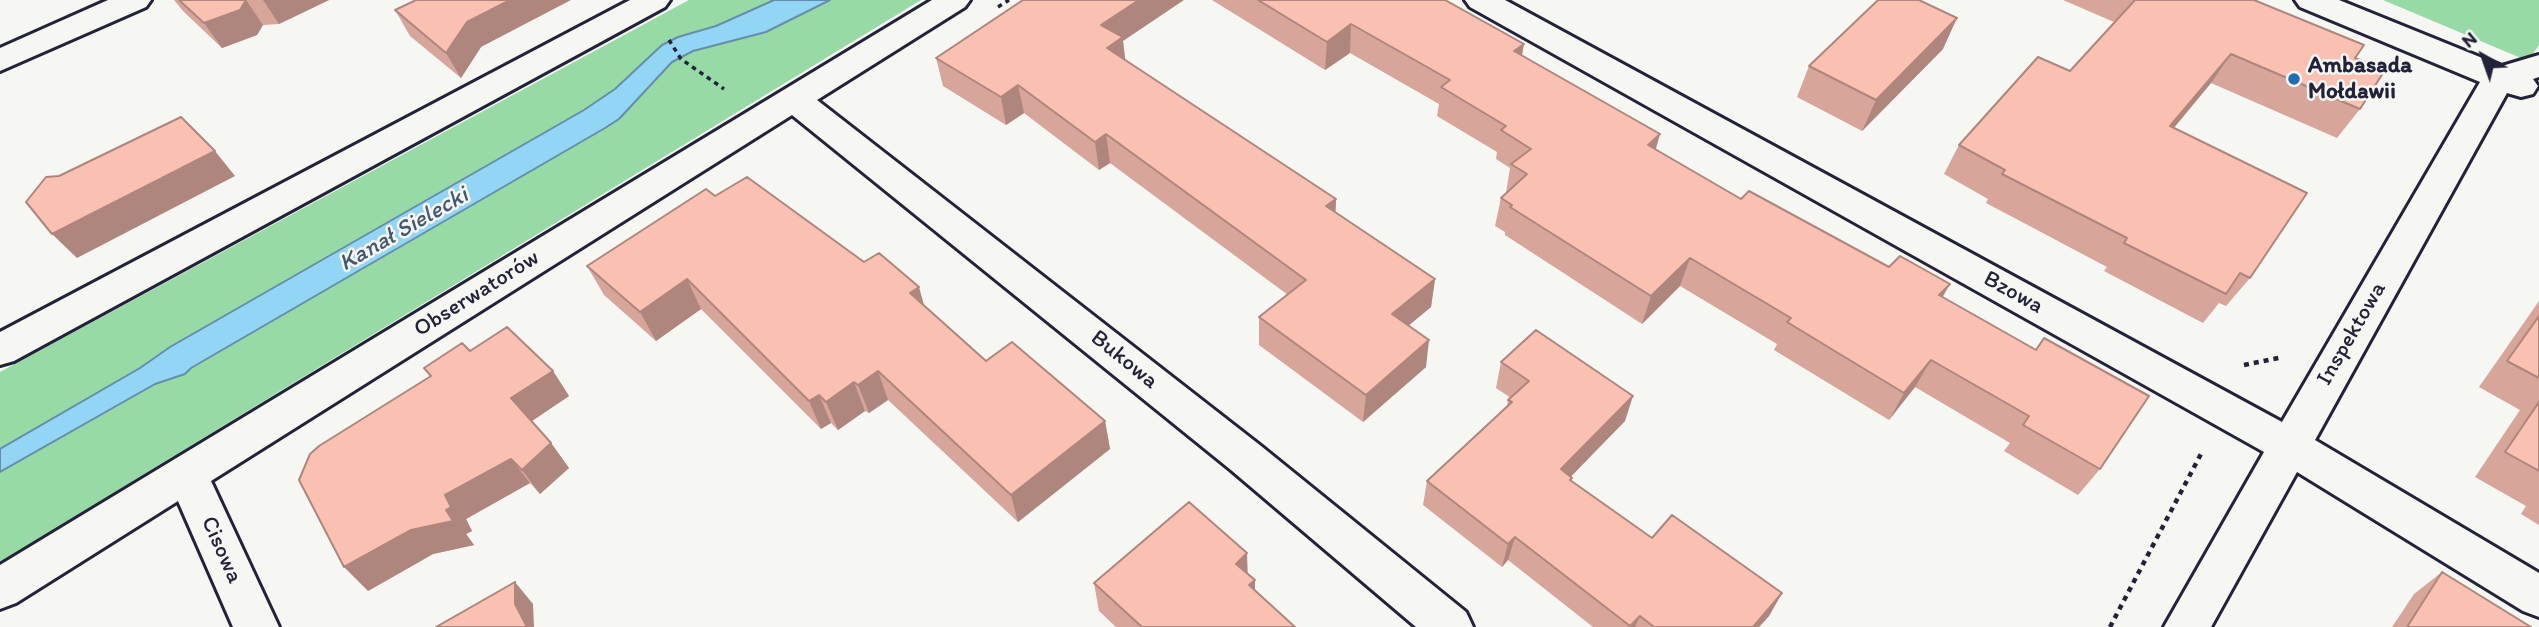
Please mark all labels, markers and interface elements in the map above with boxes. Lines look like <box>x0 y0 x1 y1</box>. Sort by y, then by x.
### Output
north arrow <box>2448 21 2518 91</box>
text: N <box>2457 27 2481 52</box>
place label: Ambasada Mołdawii <box>2308 52 2412 106</box>
marker: Ambasada Mołdawii <box>2286 71 2302 87</box>
water label: Kanał Sielecki <box>334 181 474 279</box>
street label: Obserwatorów <box>409 244 545 344</box>
street label: Bzowa <box>1978 265 2048 321</box>
street label: Inspektowa <box>2311 277 2393 391</box>
street label: Bukowa <box>1085 324 1163 396</box>
street label: Cisowa <box>194 512 248 588</box>

